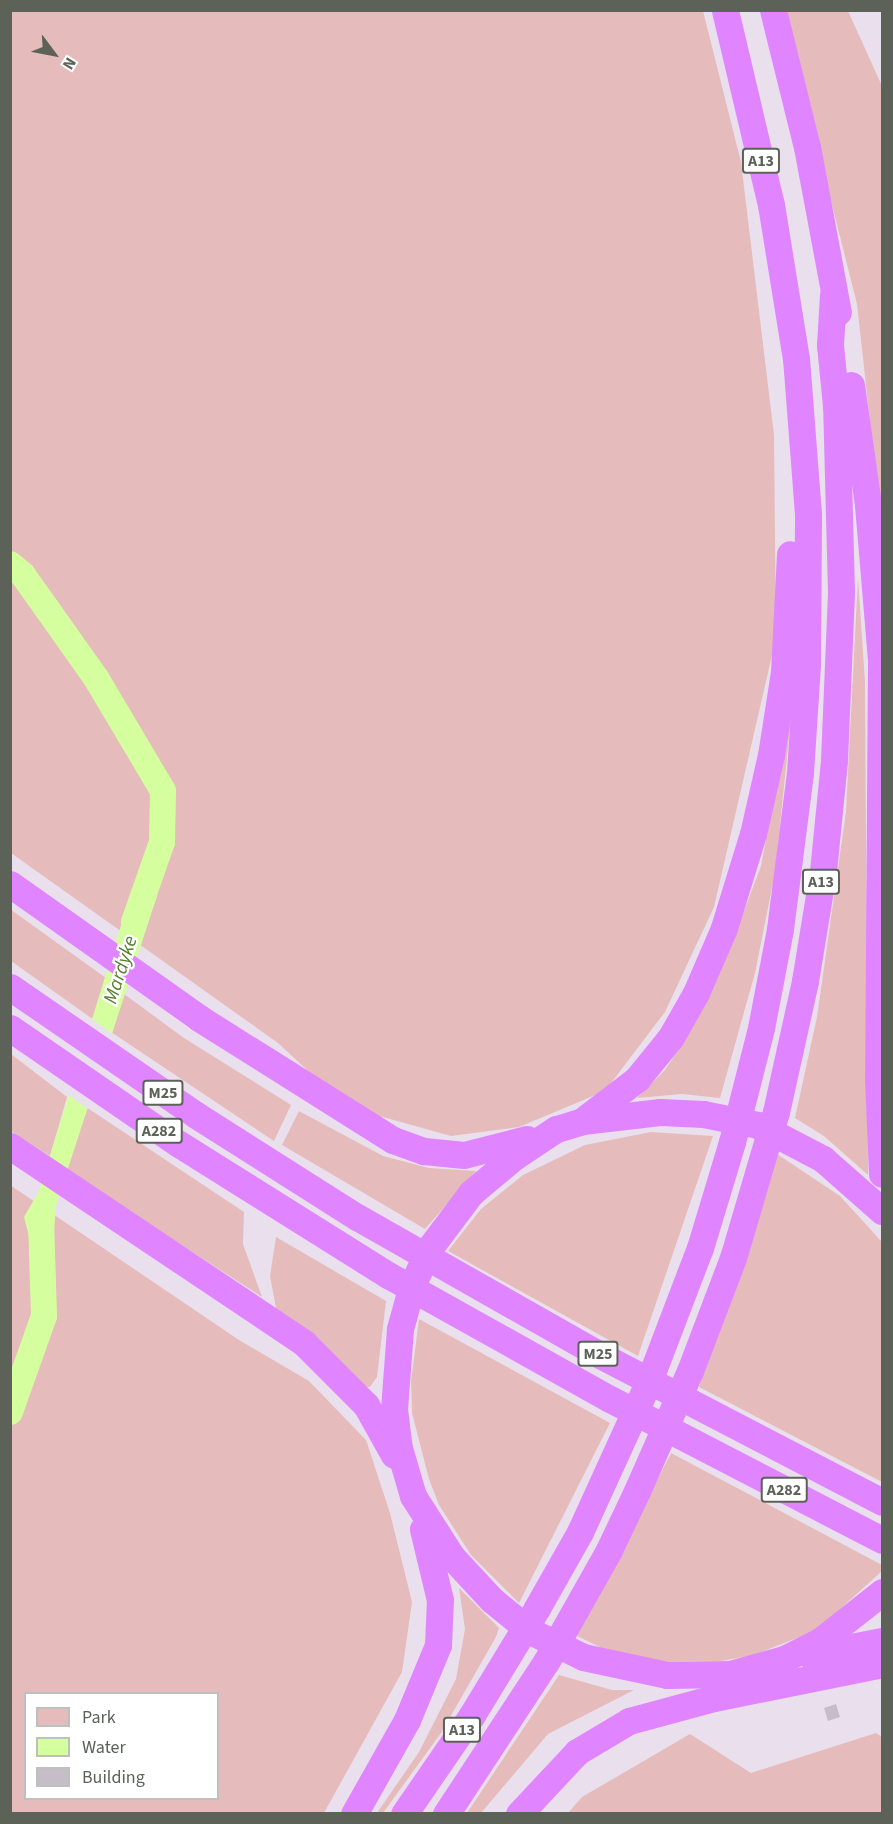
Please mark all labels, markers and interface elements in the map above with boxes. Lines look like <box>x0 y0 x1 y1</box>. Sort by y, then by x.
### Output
north arrow <box>24 24 84 84</box>
text: N <box>57 53 81 74</box>
road number: A13 <box>742 148 780 174</box>
road number: A13 <box>802 869 840 895</box>
water label: Mardyke <box>99 933 143 1007</box>
road number: M25 <box>142 1080 184 1106</box>
road number: A282 <box>135 1118 183 1144</box>
road number: M25 <box>577 1341 619 1367</box>
road number: A282 <box>760 1477 808 1503</box>
legend <box>24 1692 219 1800</box>
text: Park <box>82 1705 116 1730</box>
road number: A13 <box>442 1717 482 1743</box>
text: Water <box>82 1735 126 1760</box>
text: Building <box>82 1765 145 1790</box>

